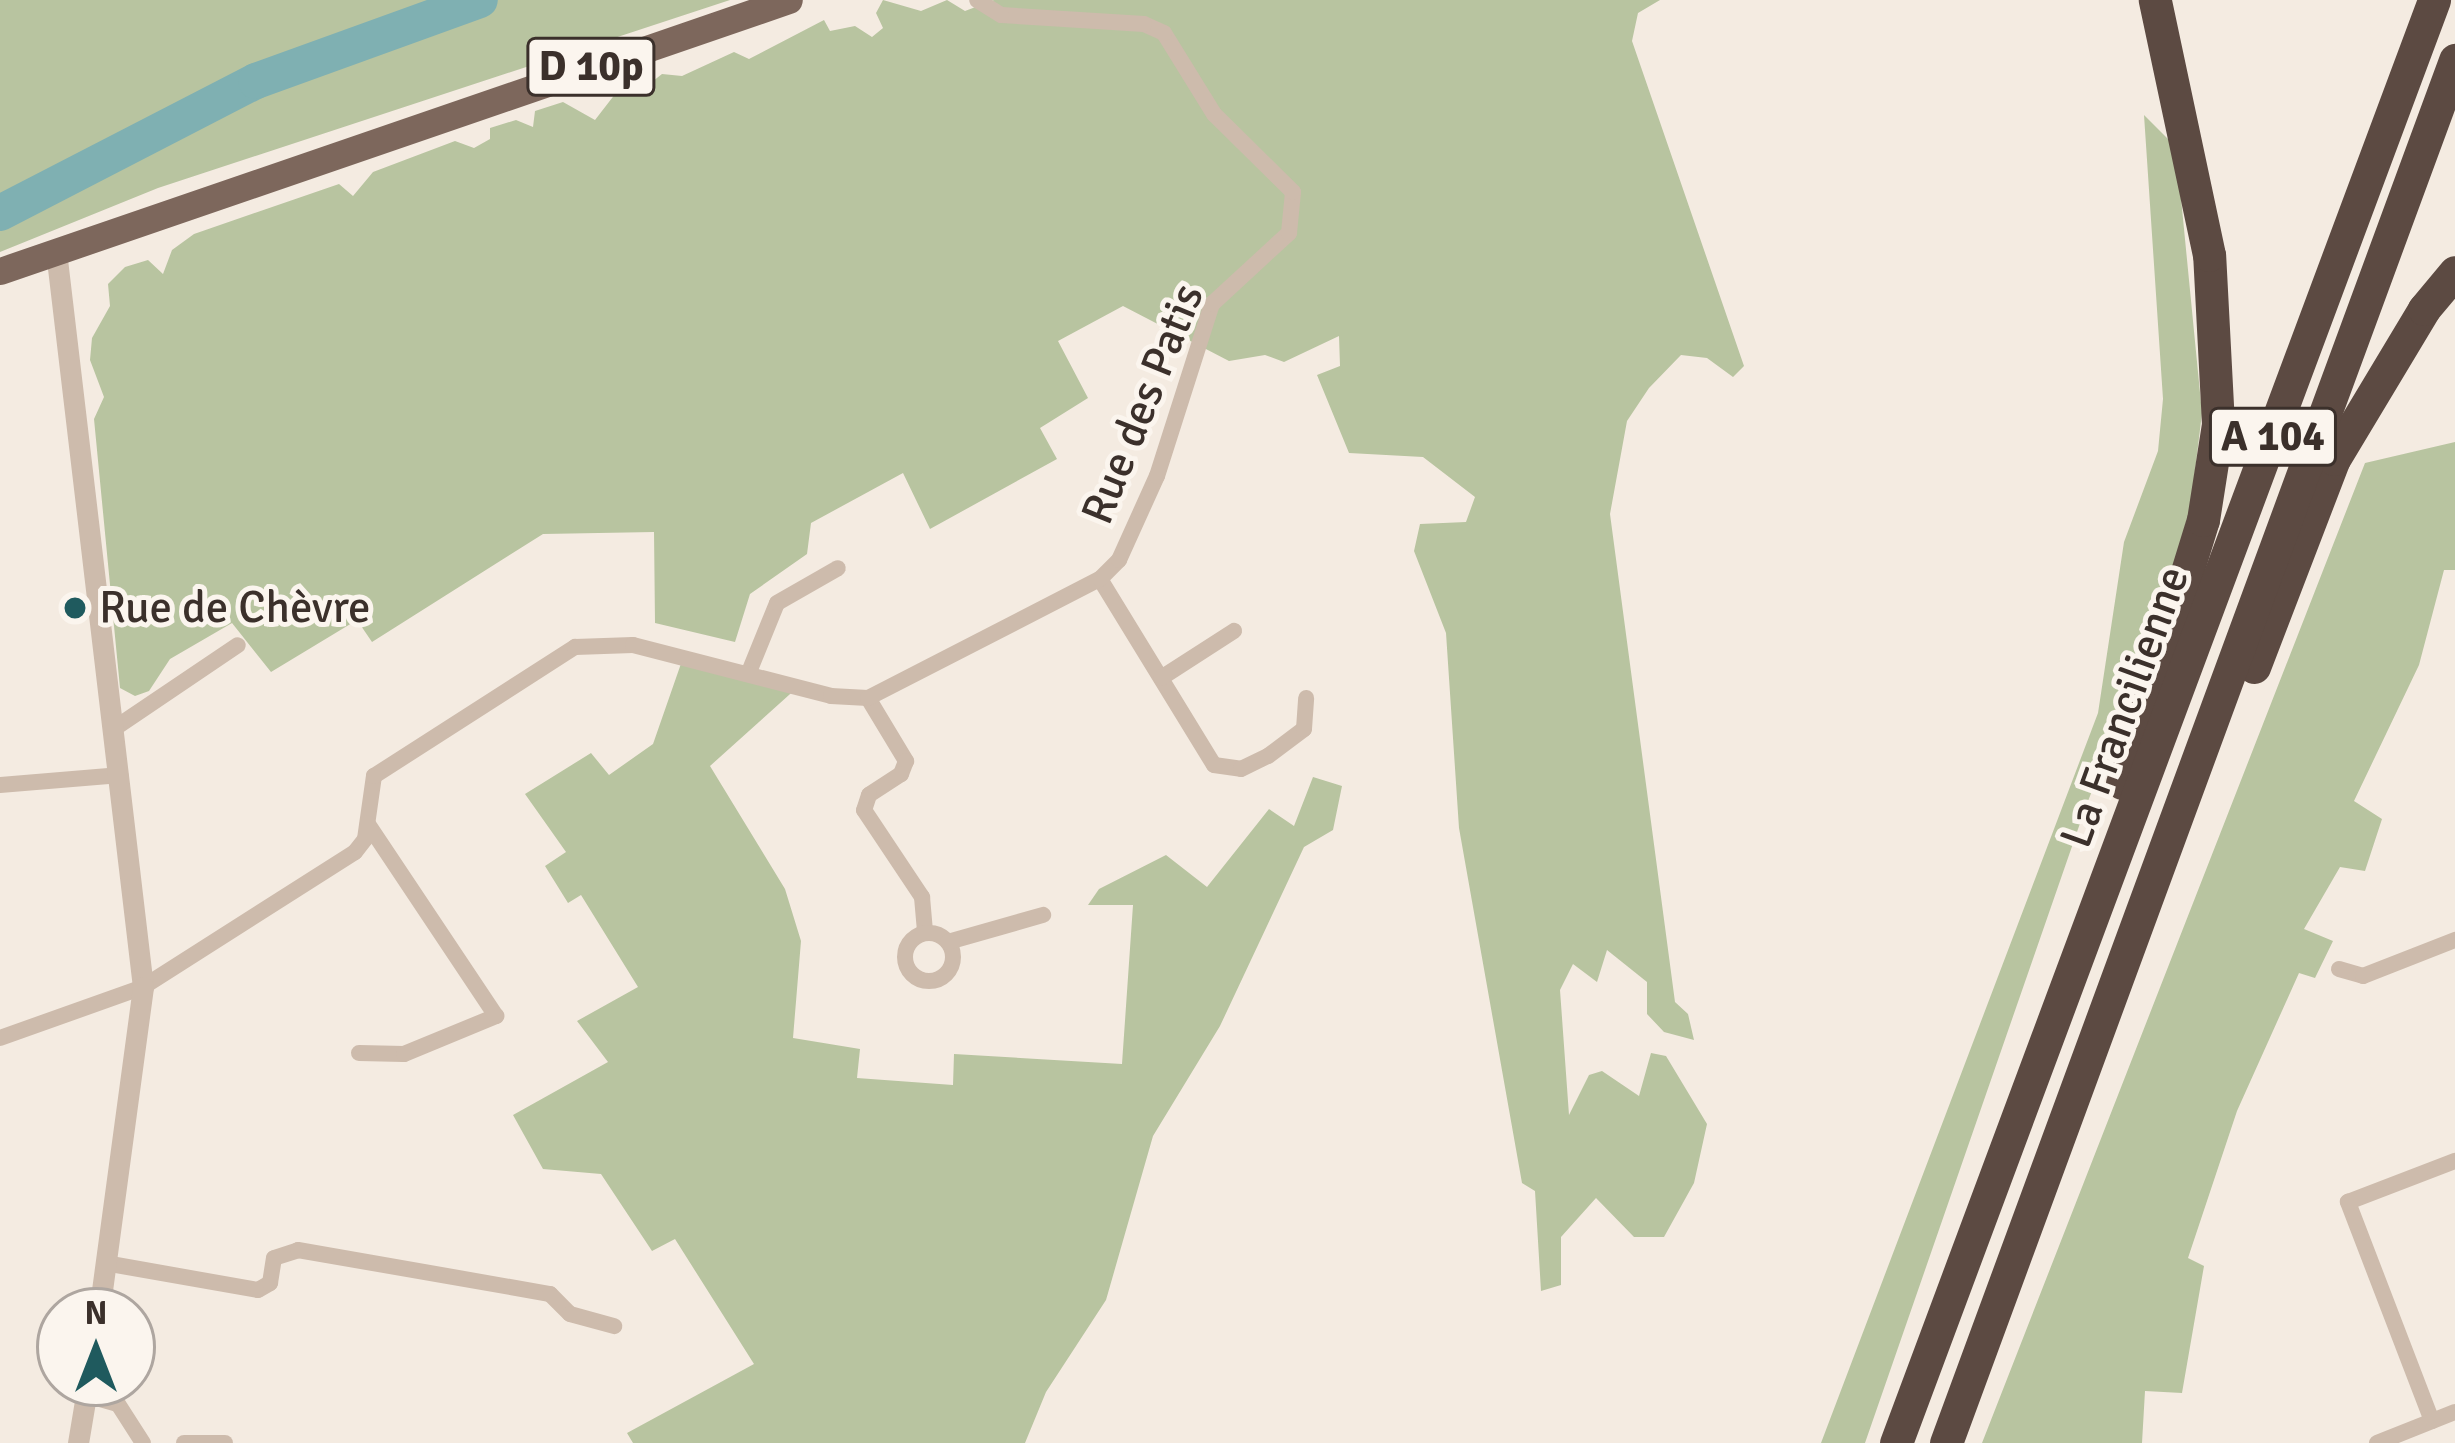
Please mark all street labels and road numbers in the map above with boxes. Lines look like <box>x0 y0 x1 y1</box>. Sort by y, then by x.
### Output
road number: D 10p <box>525 31 657 103</box>
street label: Rue des Patis <box>1070 276 1216 532</box>
road number: A 104 <box>2207 401 2339 473</box>
street label: La Francilienne <box>2049 559 2201 855</box>

